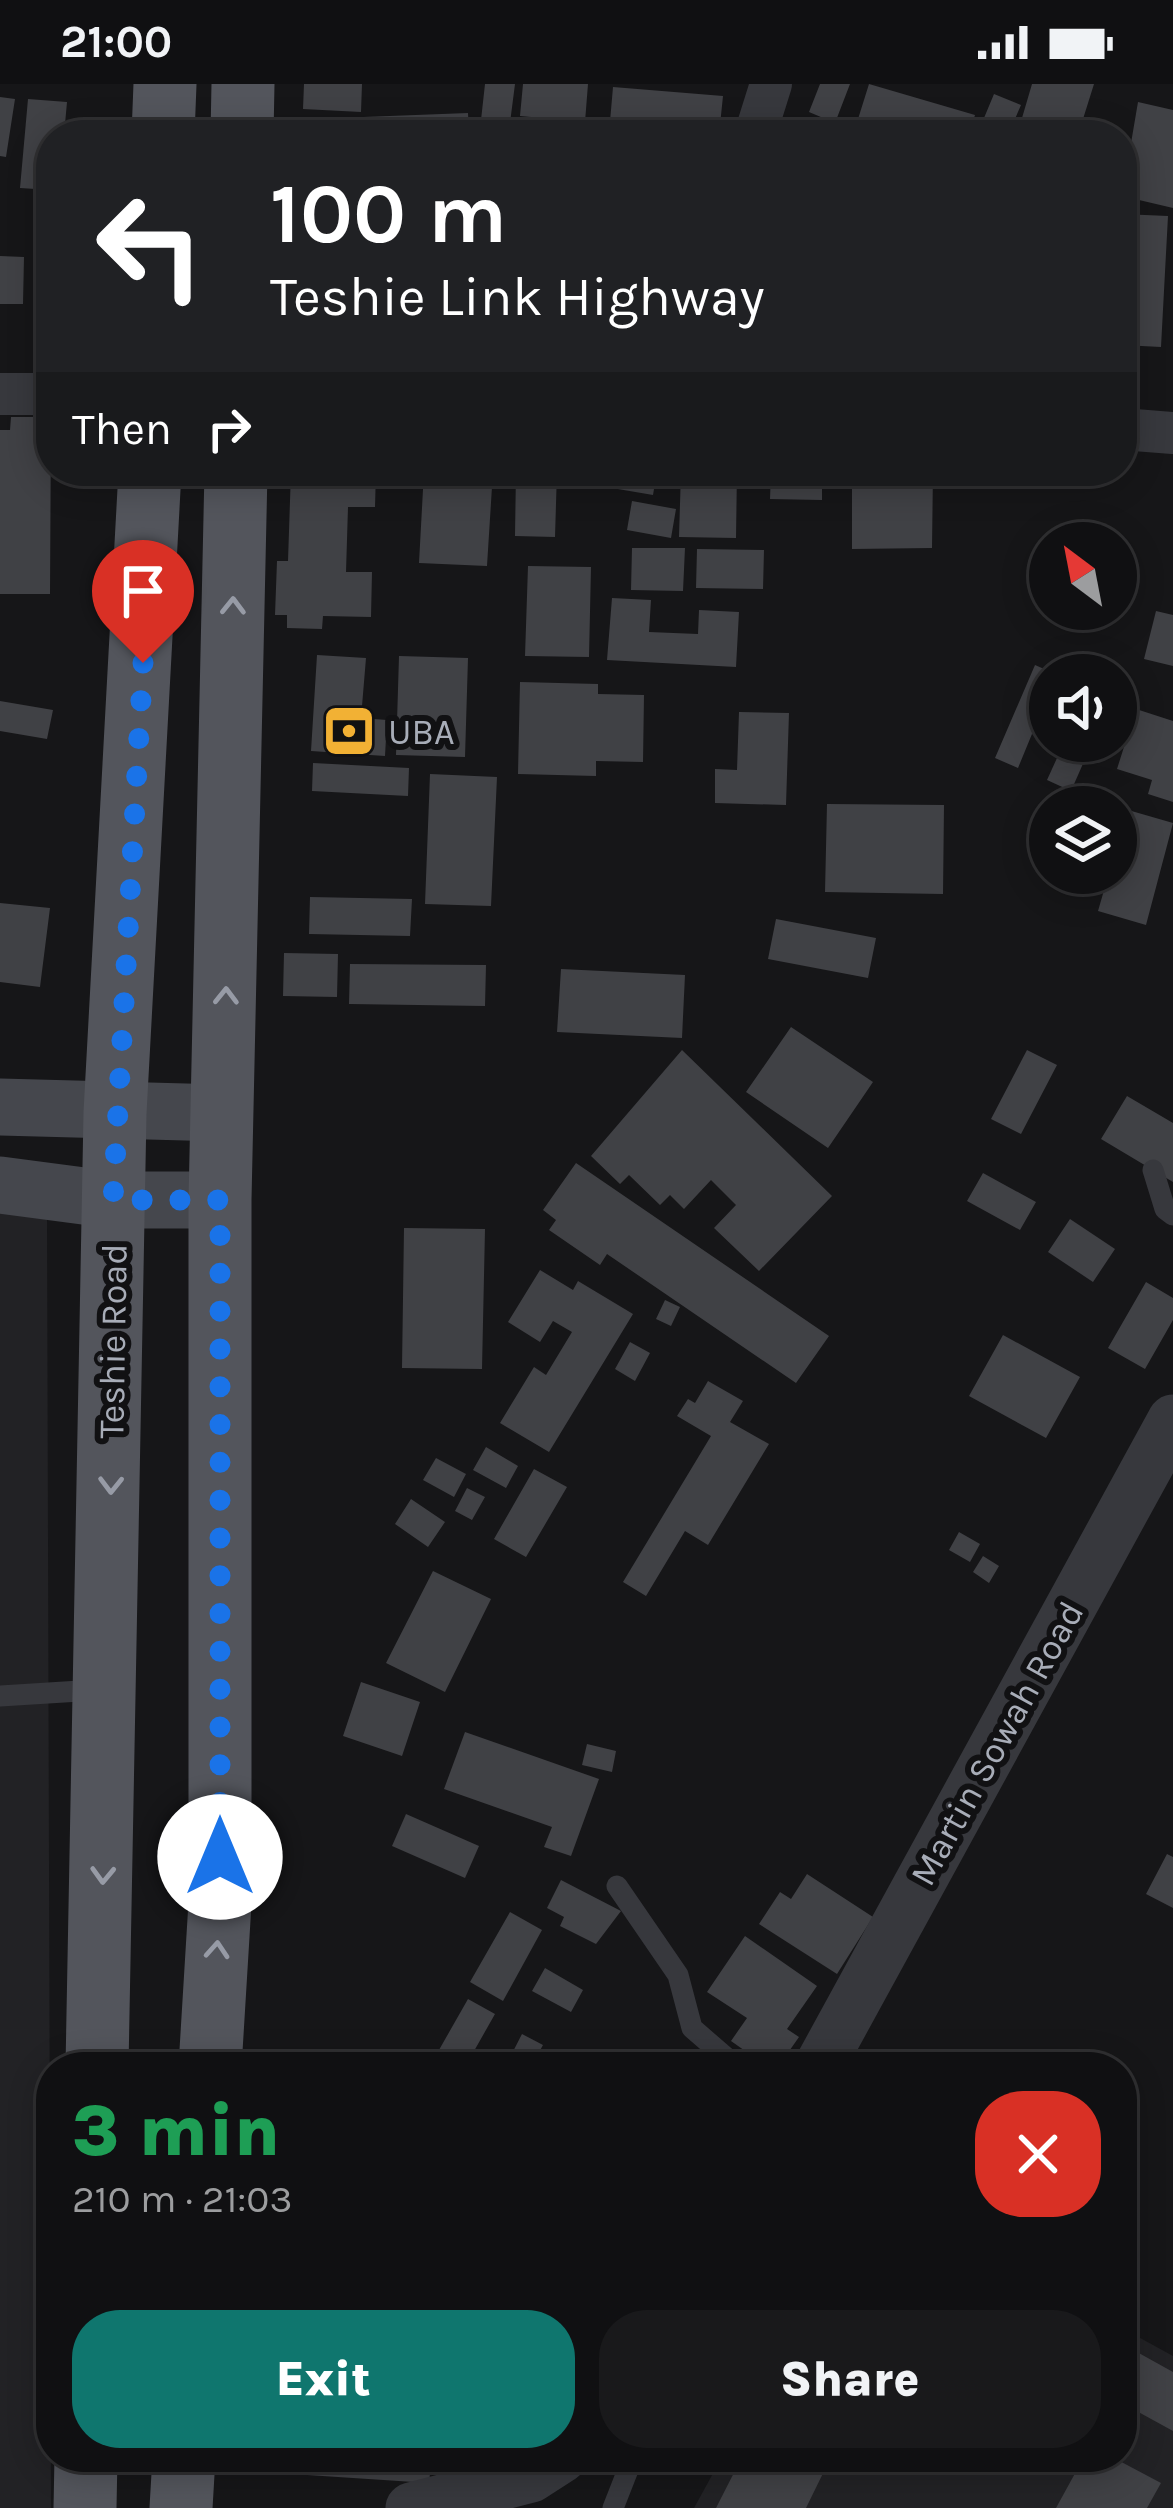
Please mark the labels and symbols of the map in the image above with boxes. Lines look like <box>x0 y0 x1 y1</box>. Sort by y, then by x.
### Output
north arrow <box>1029 522 1137 630</box>
pin <box>92 540 194 663</box>
one-way arrow <box>220 596 246 615</box>
bank icon: UBA <box>321 703 377 759</box>
place label: UBA <box>388 711 455 753</box>
one-way arrow <box>212 986 238 1005</box>
street label: Teshie Road <box>90 1243 136 1439</box>
one-way arrow <box>98 1476 124 1495</box>
street label: Martin Sowah Road <box>901 1594 1092 1893</box>
position arrow <box>157 1794 283 1920</box>
one-way arrow <box>90 1866 116 1885</box>
one-way arrow <box>204 1940 230 1959</box>

